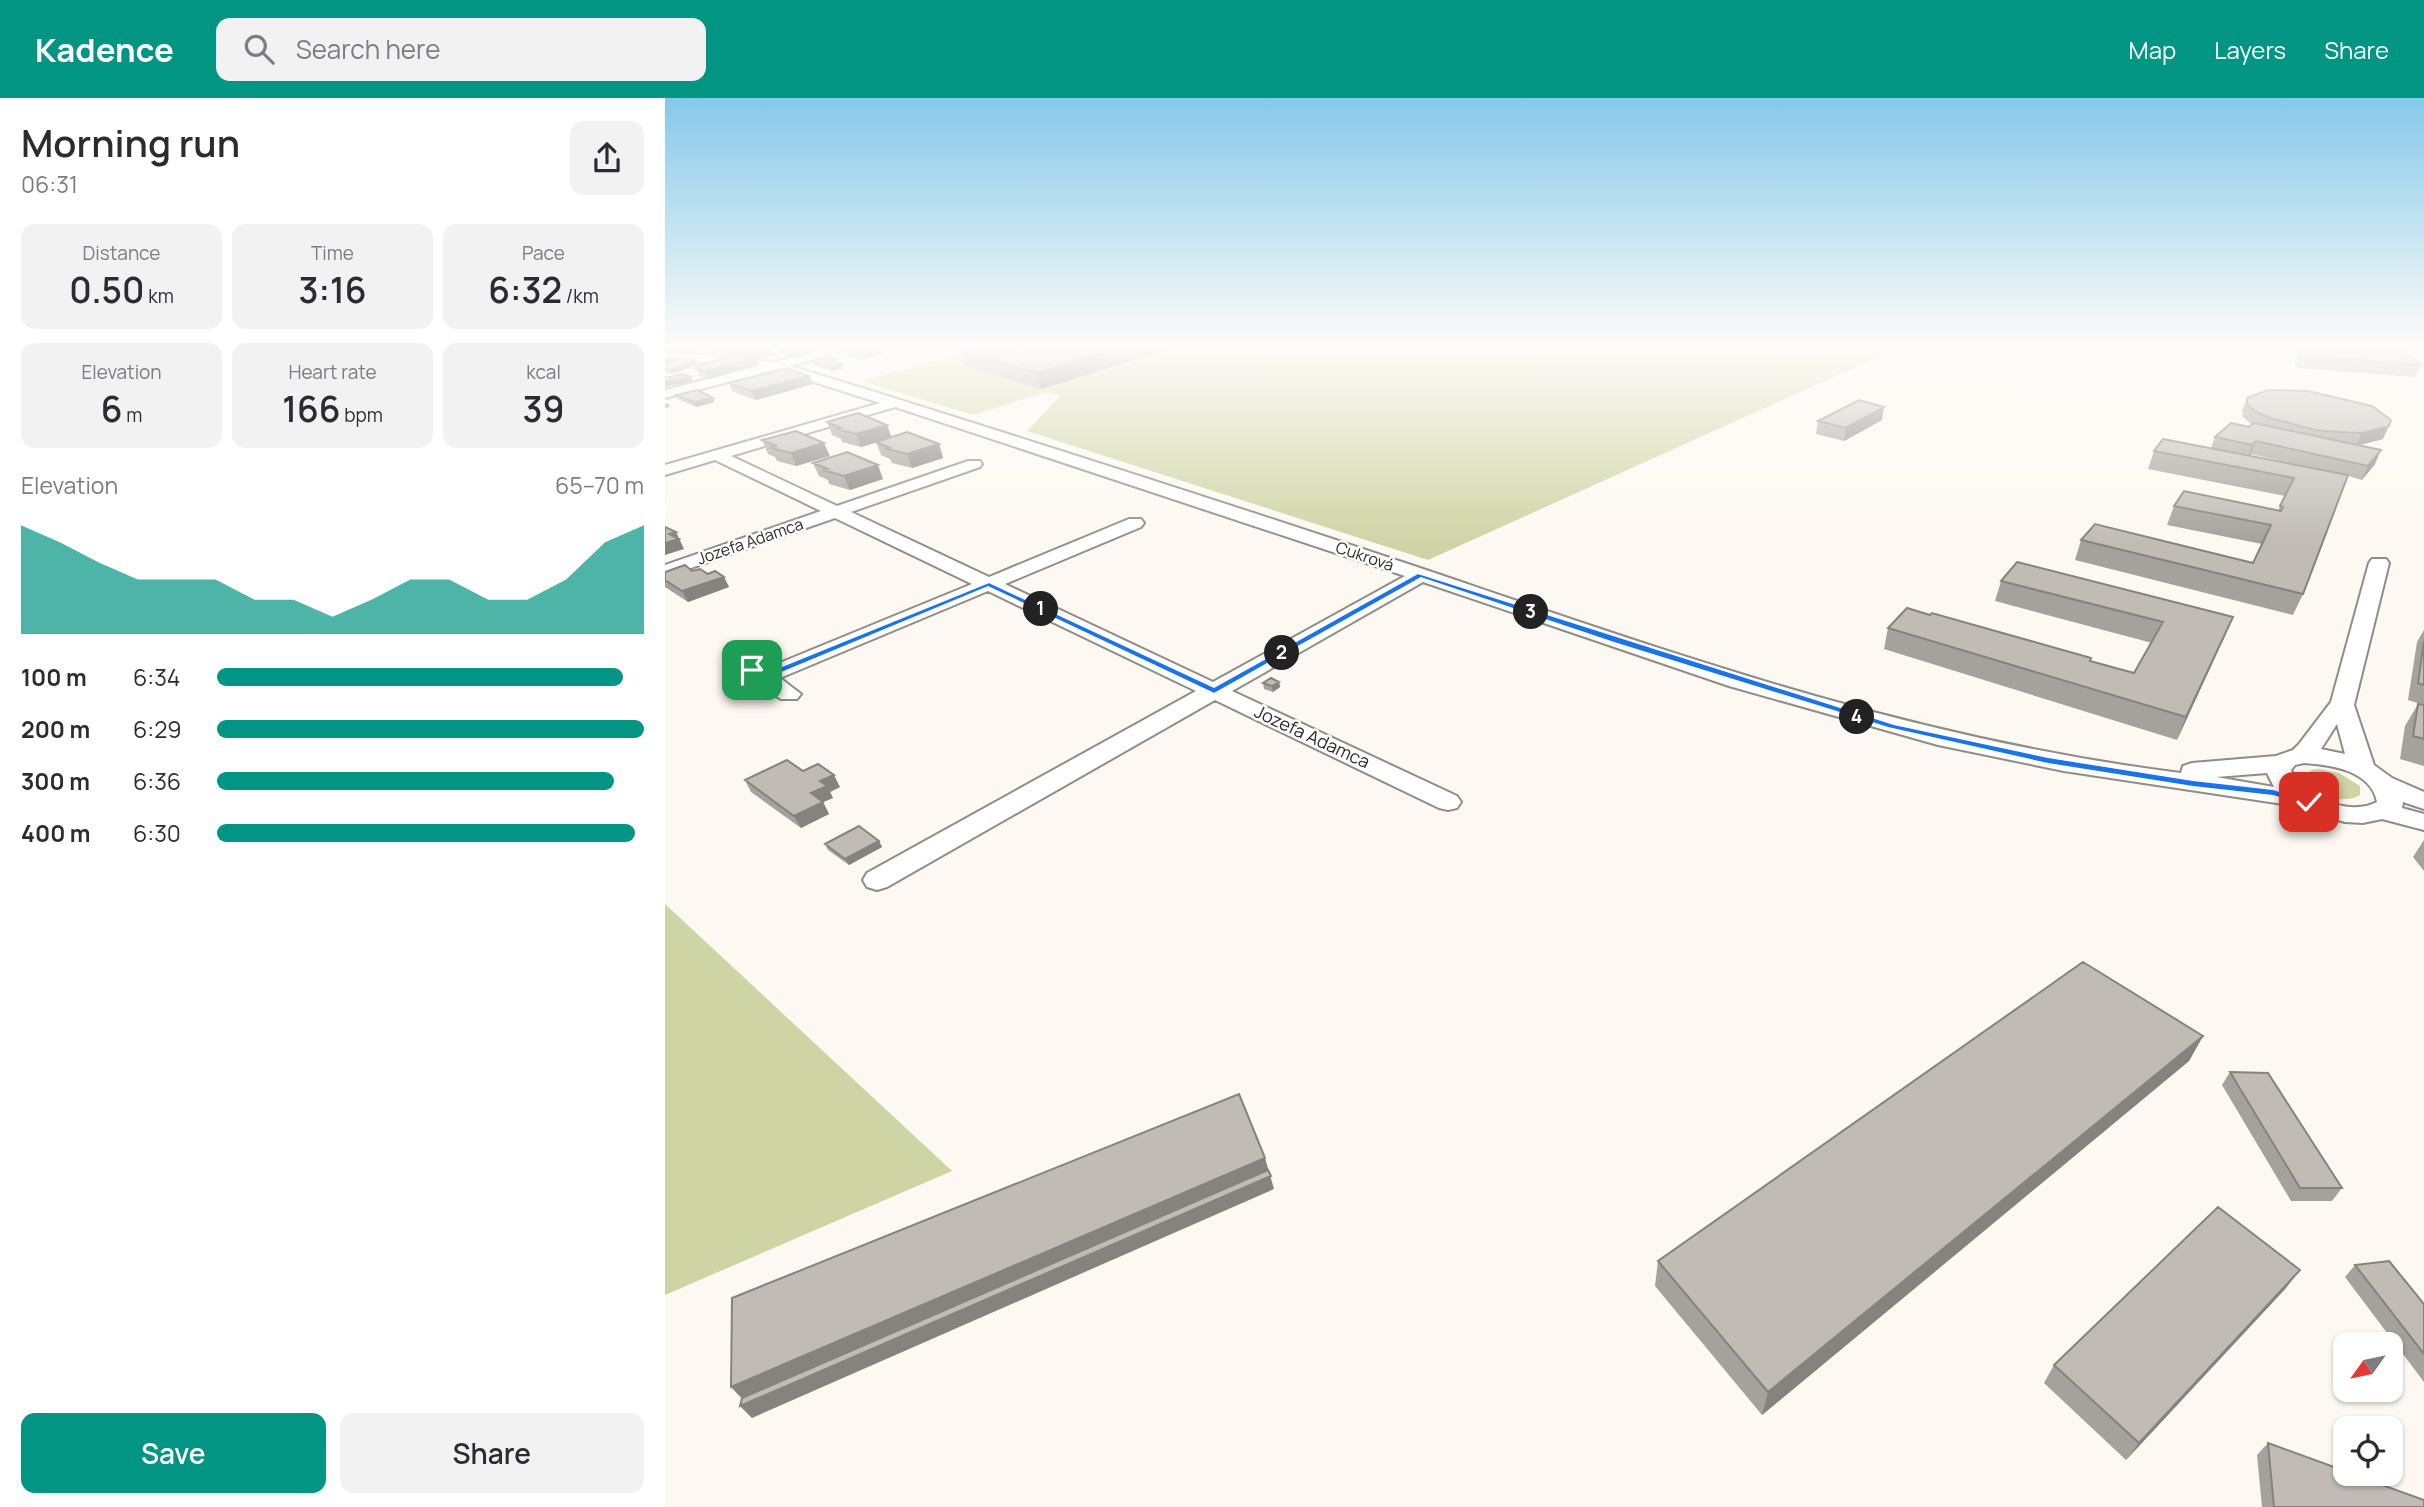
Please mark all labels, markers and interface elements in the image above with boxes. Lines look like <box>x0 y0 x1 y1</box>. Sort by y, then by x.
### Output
search box <box>216 18 706 81</box>
text: Kadence <box>35 27 174 72</box>
icon: search <box>240 30 278 68</box>
text: Search here <box>296 31 440 67</box>
text: Map <box>2129 33 2176 66</box>
text: Layers <box>2214 33 2286 66</box>
text: Share <box>2324 33 2389 66</box>
text: Morning run <box>21 116 240 168</box>
button: share <box>570 121 644 195</box>
text: 06:31 <box>21 168 78 200</box>
text: Distance <box>83 240 160 266</box>
text: Time <box>311 240 354 266</box>
text: Pace <box>522 240 565 266</box>
text: 0.50 <box>69 266 145 314</box>
text: 3:16 <box>298 266 367 314</box>
text: 6:32 <box>488 266 562 314</box>
text: km <box>145 283 174 309</box>
text: /km <box>562 283 599 309</box>
text: Elevation <box>81 359 162 385</box>
text: Heart rate <box>288 359 377 385</box>
text: kcal <box>526 359 561 385</box>
text: 6 <box>101 385 122 433</box>
text: 166 <box>282 385 340 433</box>
text: 39 <box>523 385 564 433</box>
text: m <box>122 402 142 428</box>
text: bpm <box>340 402 383 428</box>
text: Elevation <box>21 469 118 501</box>
text: 65–70 m <box>555 469 644 501</box>
street label: Jozefa Adamca <box>694 513 806 569</box>
street label: Cukrová <box>1333 536 1397 576</box>
pin: 1 <box>1023 592 1059 626</box>
pin: 3 <box>1513 594 1549 630</box>
text: 1 <box>1036 595 1045 621</box>
text: 3 <box>1525 598 1536 624</box>
pin: 2 <box>1265 636 1299 670</box>
text: 2 <box>1276 639 1287 665</box>
pin <box>722 640 782 700</box>
icon: arrive <box>733 651 771 689</box>
text: 100 m <box>21 661 87 693</box>
text: 6:34 <box>133 661 180 693</box>
street label: Jozefa Adamca <box>1251 699 1374 773</box>
pin: 4 <box>1839 700 1875 734</box>
text: 4 <box>1851 703 1862 729</box>
text: 200 m <box>21 713 90 745</box>
text: 6:29 <box>133 713 182 745</box>
text: 300 m <box>21 765 90 797</box>
text: 6:36 <box>133 765 181 797</box>
pin <box>2279 772 2339 832</box>
icon: check <box>2290 783 2328 821</box>
text: 400 m <box>21 817 91 849</box>
text: 6:30 <box>133 817 181 849</box>
north arrow <box>2333 1332 2403 1402</box>
map controls <box>2333 1332 2403 1486</box>
button: Save <box>21 1413 326 1493</box>
button: Share <box>340 1413 644 1493</box>
button: locate <box>2333 1416 2403 1486</box>

